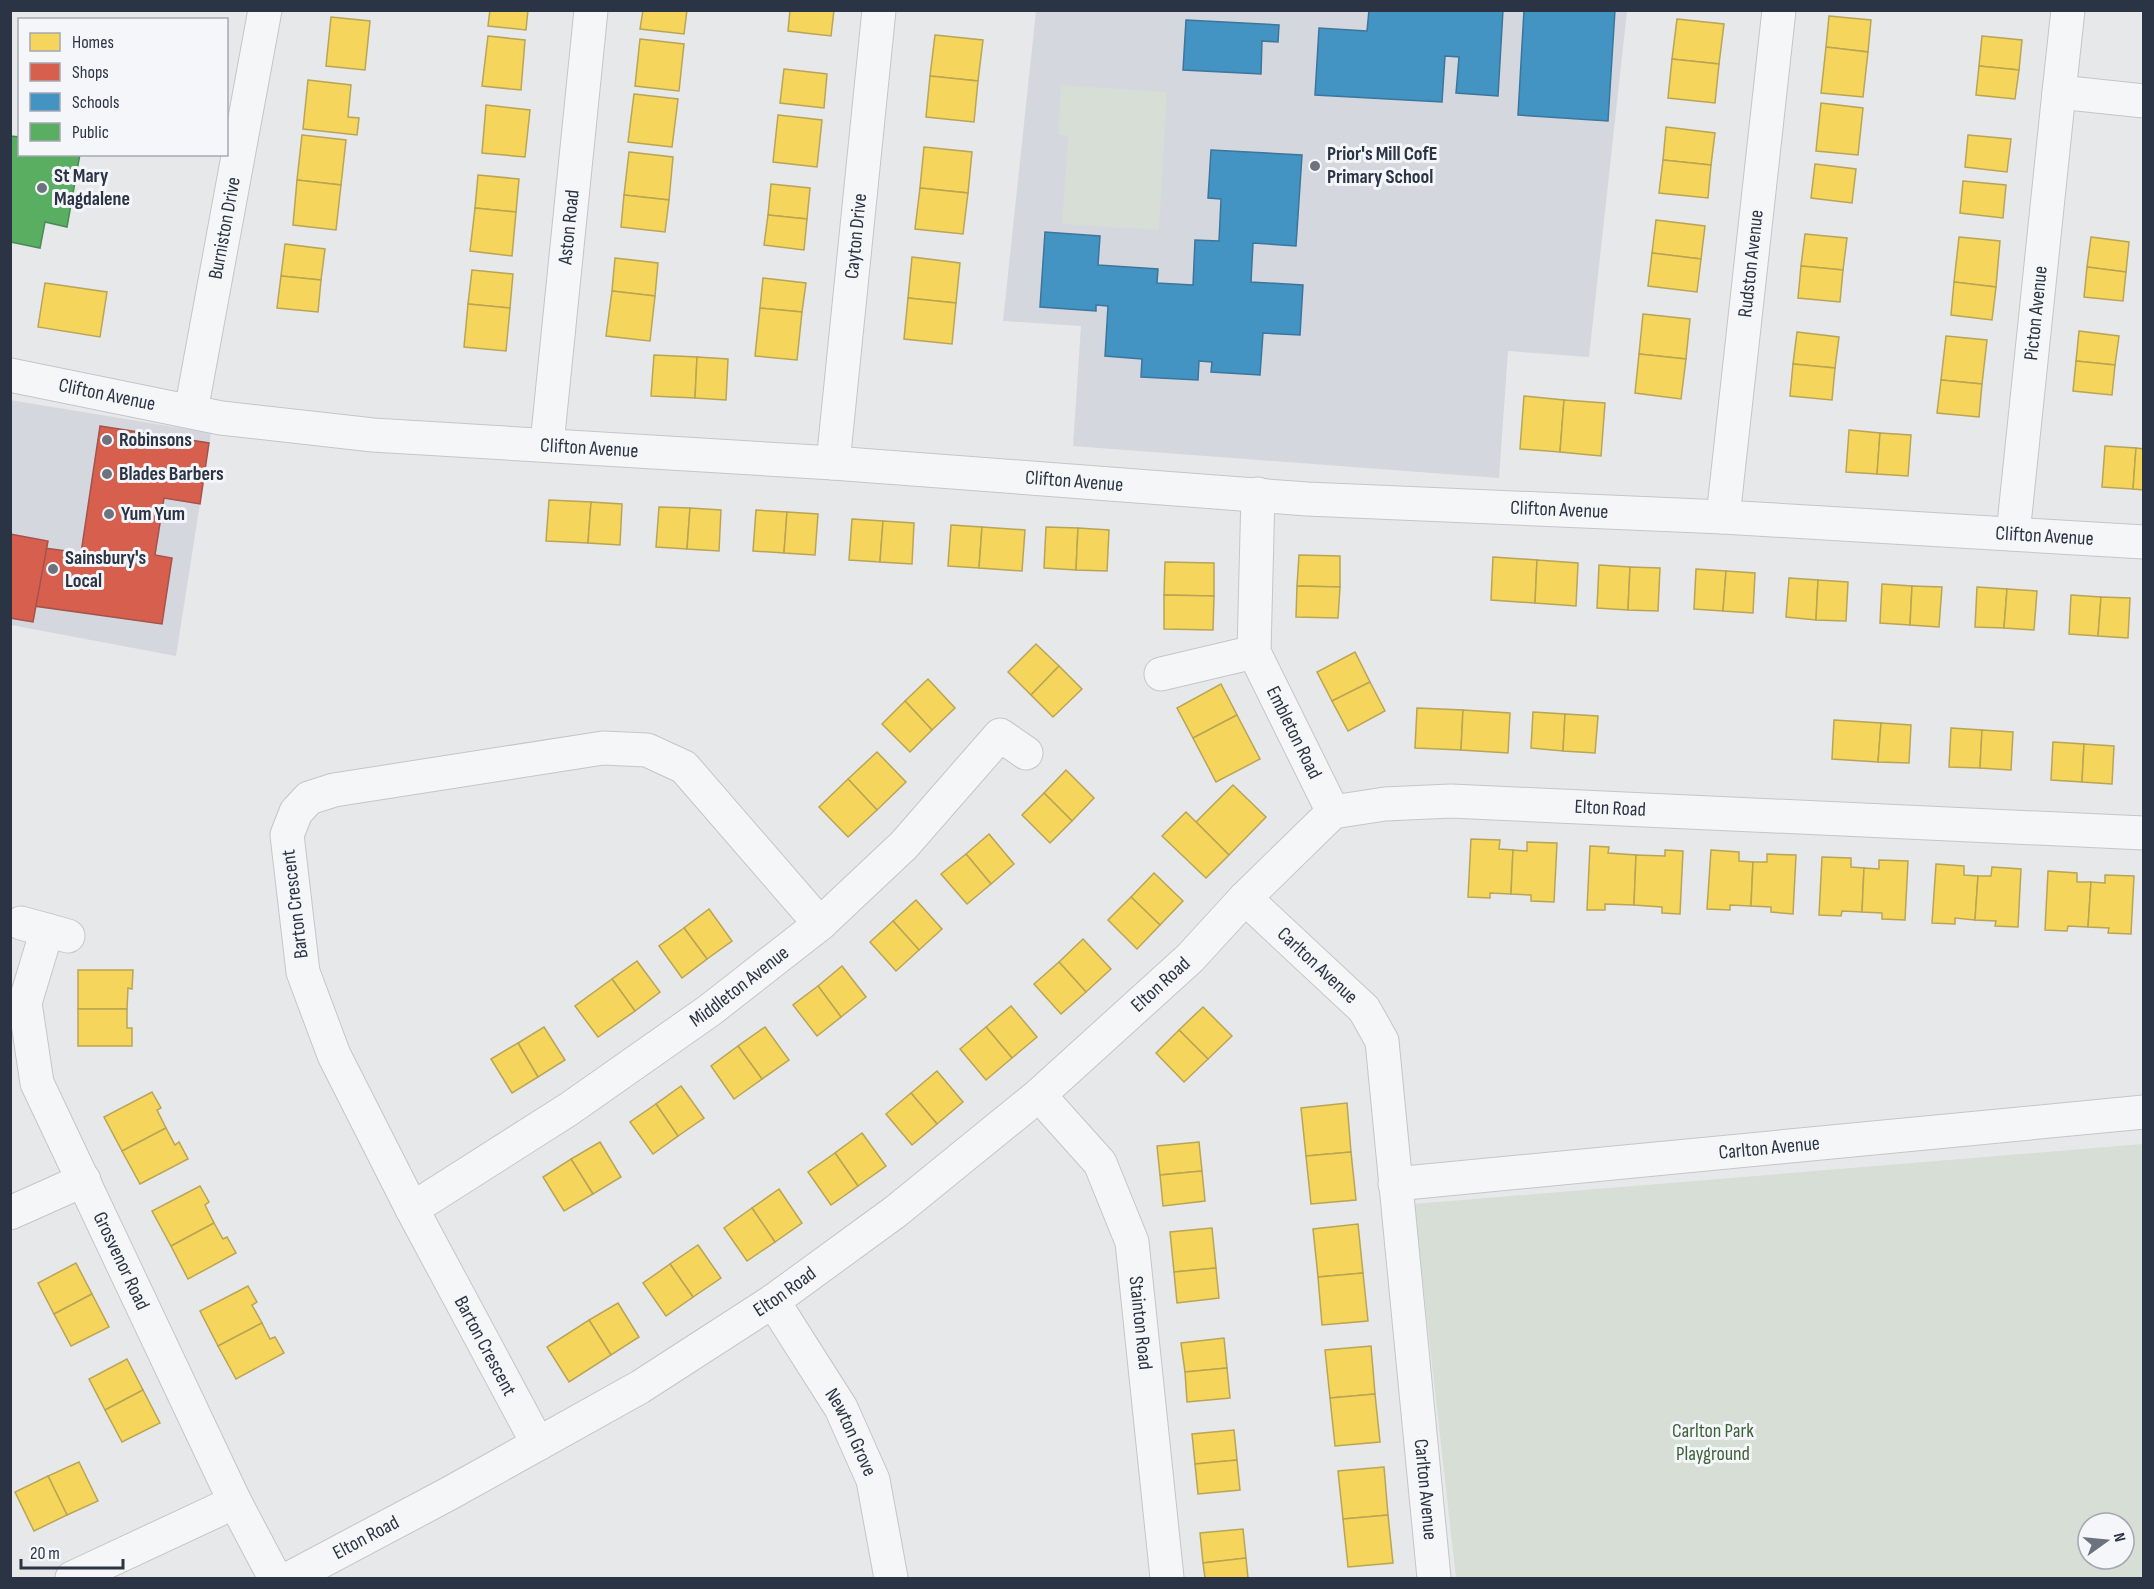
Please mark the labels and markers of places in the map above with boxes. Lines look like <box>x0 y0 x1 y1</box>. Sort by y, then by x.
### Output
place label: Prior's Mill CofE Primary School <box>1327 142 1437 189</box>
marker: Prior's Mill CofE Primary School <box>1308 159 1322 173</box>
place label: St Mary Magdalene <box>54 164 130 211</box>
marker: St Mary Magdalene <box>35 181 49 195</box>
place label: Robinsons <box>119 428 192 452</box>
marker: Robinsons <box>100 433 114 447</box>
place label: Blades Barbers <box>119 462 224 486</box>
marker: Blades Barbers <box>100 467 114 481</box>
place label: Yum Yum <box>121 502 185 526</box>
marker: Yum Yum <box>102 507 116 521</box>
place label: Sainsbury's Local <box>65 546 147 593</box>
marker: Sainsbury's Local <box>46 562 60 576</box>

